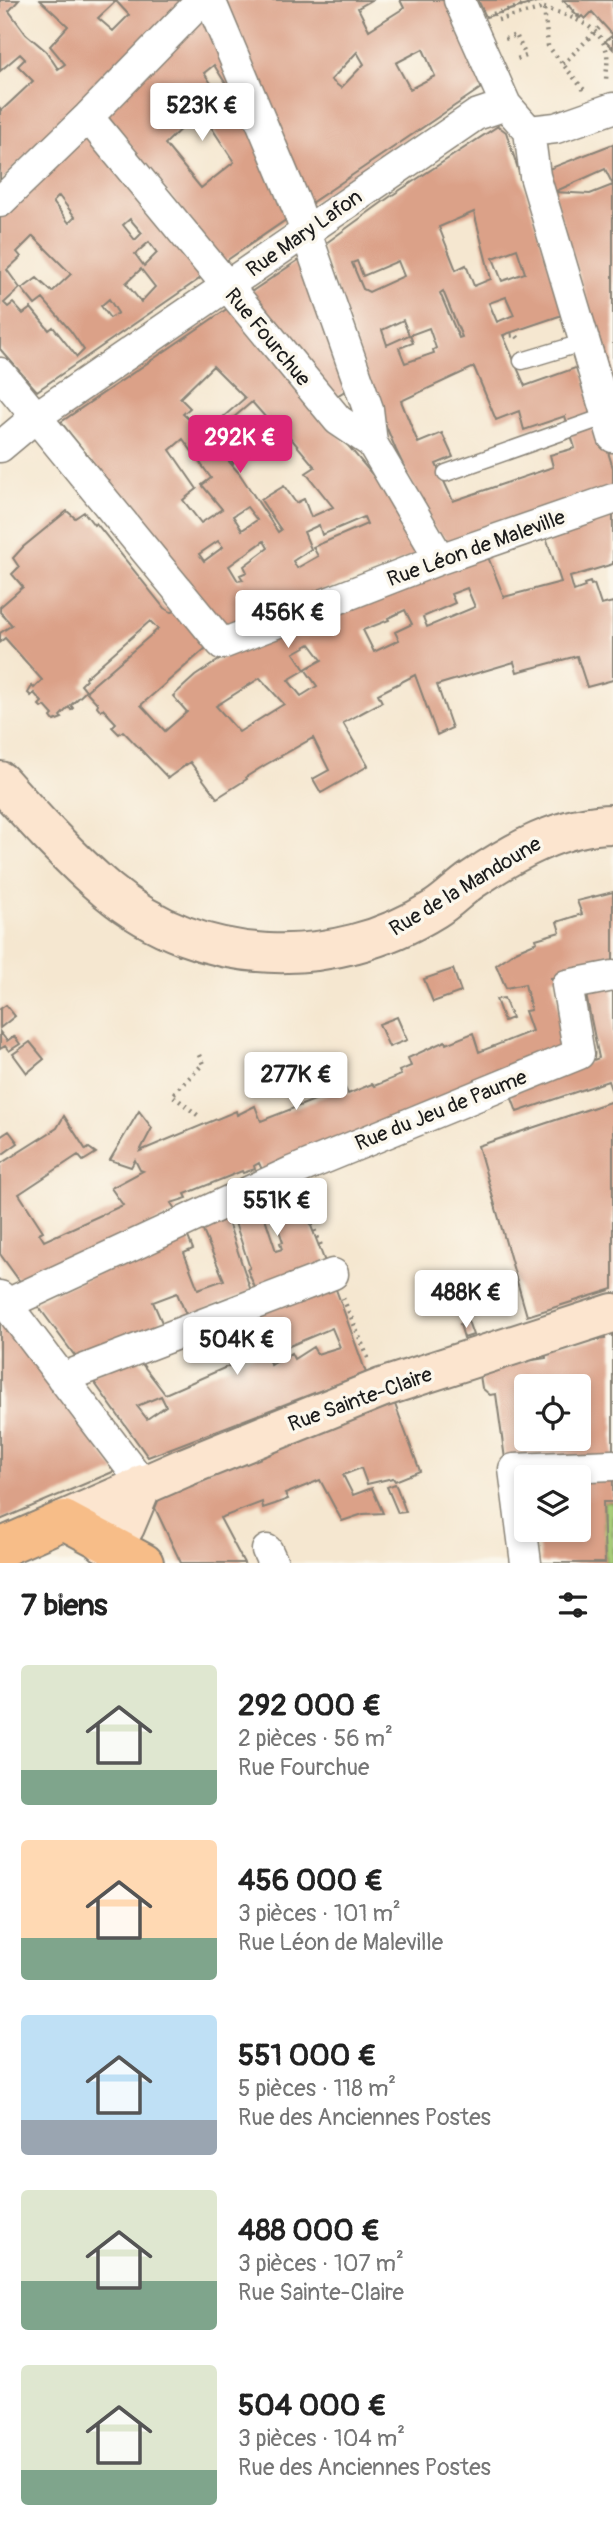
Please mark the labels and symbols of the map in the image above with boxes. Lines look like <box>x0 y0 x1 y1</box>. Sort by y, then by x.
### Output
pin: 523K € <box>145 83 259 143</box>
street label: Rue Mary Lafon <box>241 184 367 283</box>
street label: Rue Fourchue <box>219 283 317 392</box>
pin: 292K € <box>183 416 297 475</box>
street label: Rue Léon de Maleville <box>384 504 569 593</box>
pin: 456K € <box>231 590 345 650</box>
street label: Rue de la Mandoune <box>384 830 547 942</box>
pin: 277K € <box>239 1052 353 1112</box>
street label: Rue du Jeu de Paume <box>351 1063 532 1157</box>
pin: 551K € <box>220 1178 334 1238</box>
pin: 488K € <box>409 1270 523 1330</box>
pin: 504K € <box>180 1318 294 1377</box>
street label: Rue Sainte-Claire <box>284 1361 437 1438</box>

